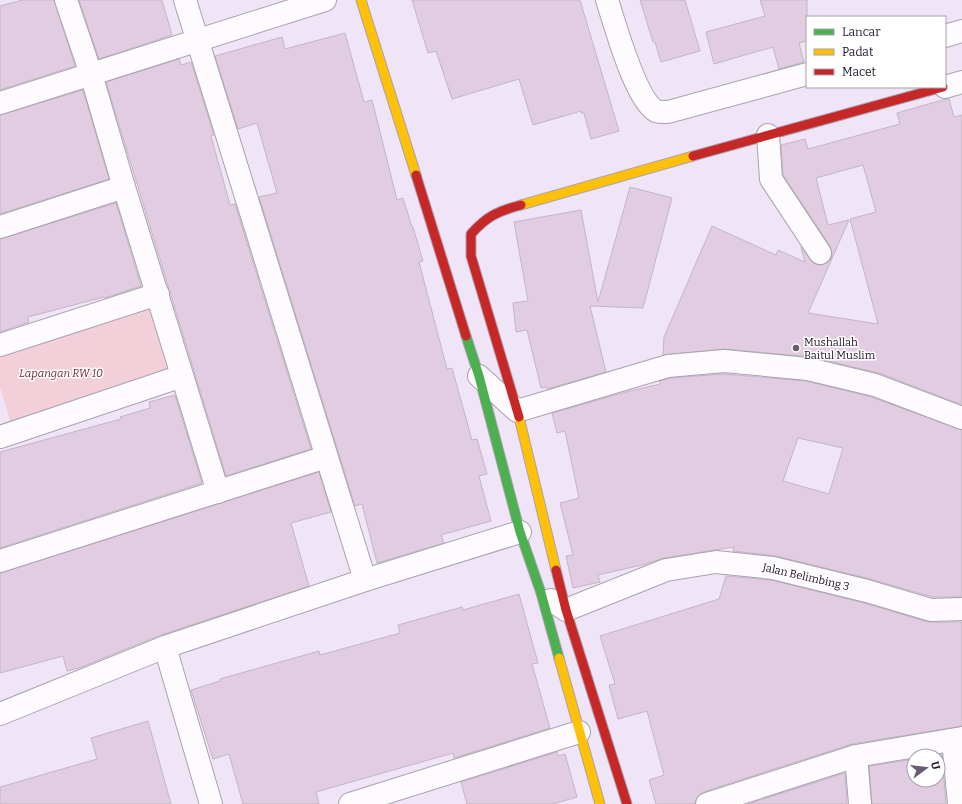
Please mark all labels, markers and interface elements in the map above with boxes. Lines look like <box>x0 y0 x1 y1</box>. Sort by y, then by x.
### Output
legend <box>806 16 946 88</box>
text: Lancar <box>842 25 881 39</box>
text: Padat <box>842 45 874 59</box>
text: Macet <box>842 65 877 79</box>
place label: Mushallah Baitul Muslim <box>804 336 876 362</box>
marker: Mushallah Baitul Muslim <box>791 343 801 353</box>
park label: Lapangan RW 10 <box>19 367 103 380</box>
street label: Jalan Belimbing 3 <box>760 560 851 593</box>
north arrow <box>906 748 946 788</box>
text: U <box>928 760 943 771</box>

